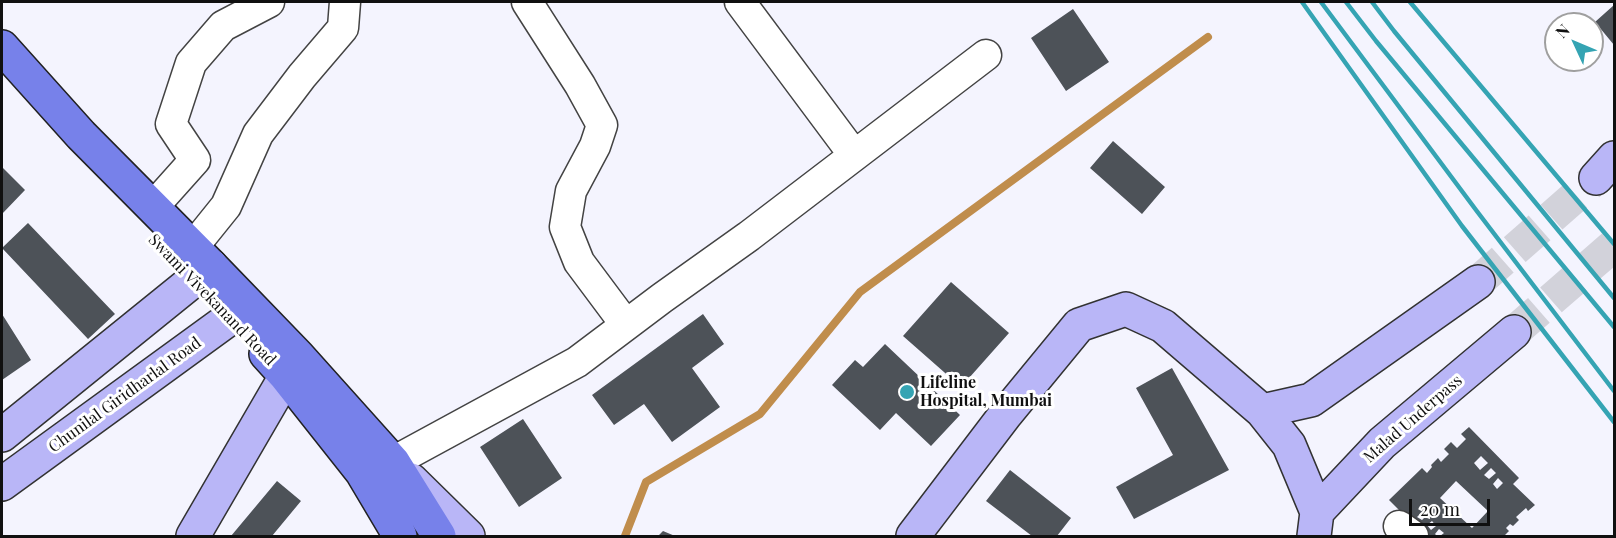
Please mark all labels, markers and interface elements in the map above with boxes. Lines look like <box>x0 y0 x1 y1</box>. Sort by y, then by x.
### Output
north arrow <box>1544 12 1604 72</box>
text: N <box>1551 19 1574 42</box>
street label: Swami Vivekanand Road <box>144 230 280 370</box>
street label: Chunilal Giridharlal Road <box>45 333 205 457</box>
street label: Malad Underpass <box>1360 371 1466 467</box>
place label: Lifeline Hospital, Mumbai <box>920 373 1052 411</box>
marker: Lifeline Hospital, Mumbai <box>898 383 916 401</box>
scale bar <box>1412 487 1493 525</box>
text: 20 m <box>1420 497 1460 521</box>

